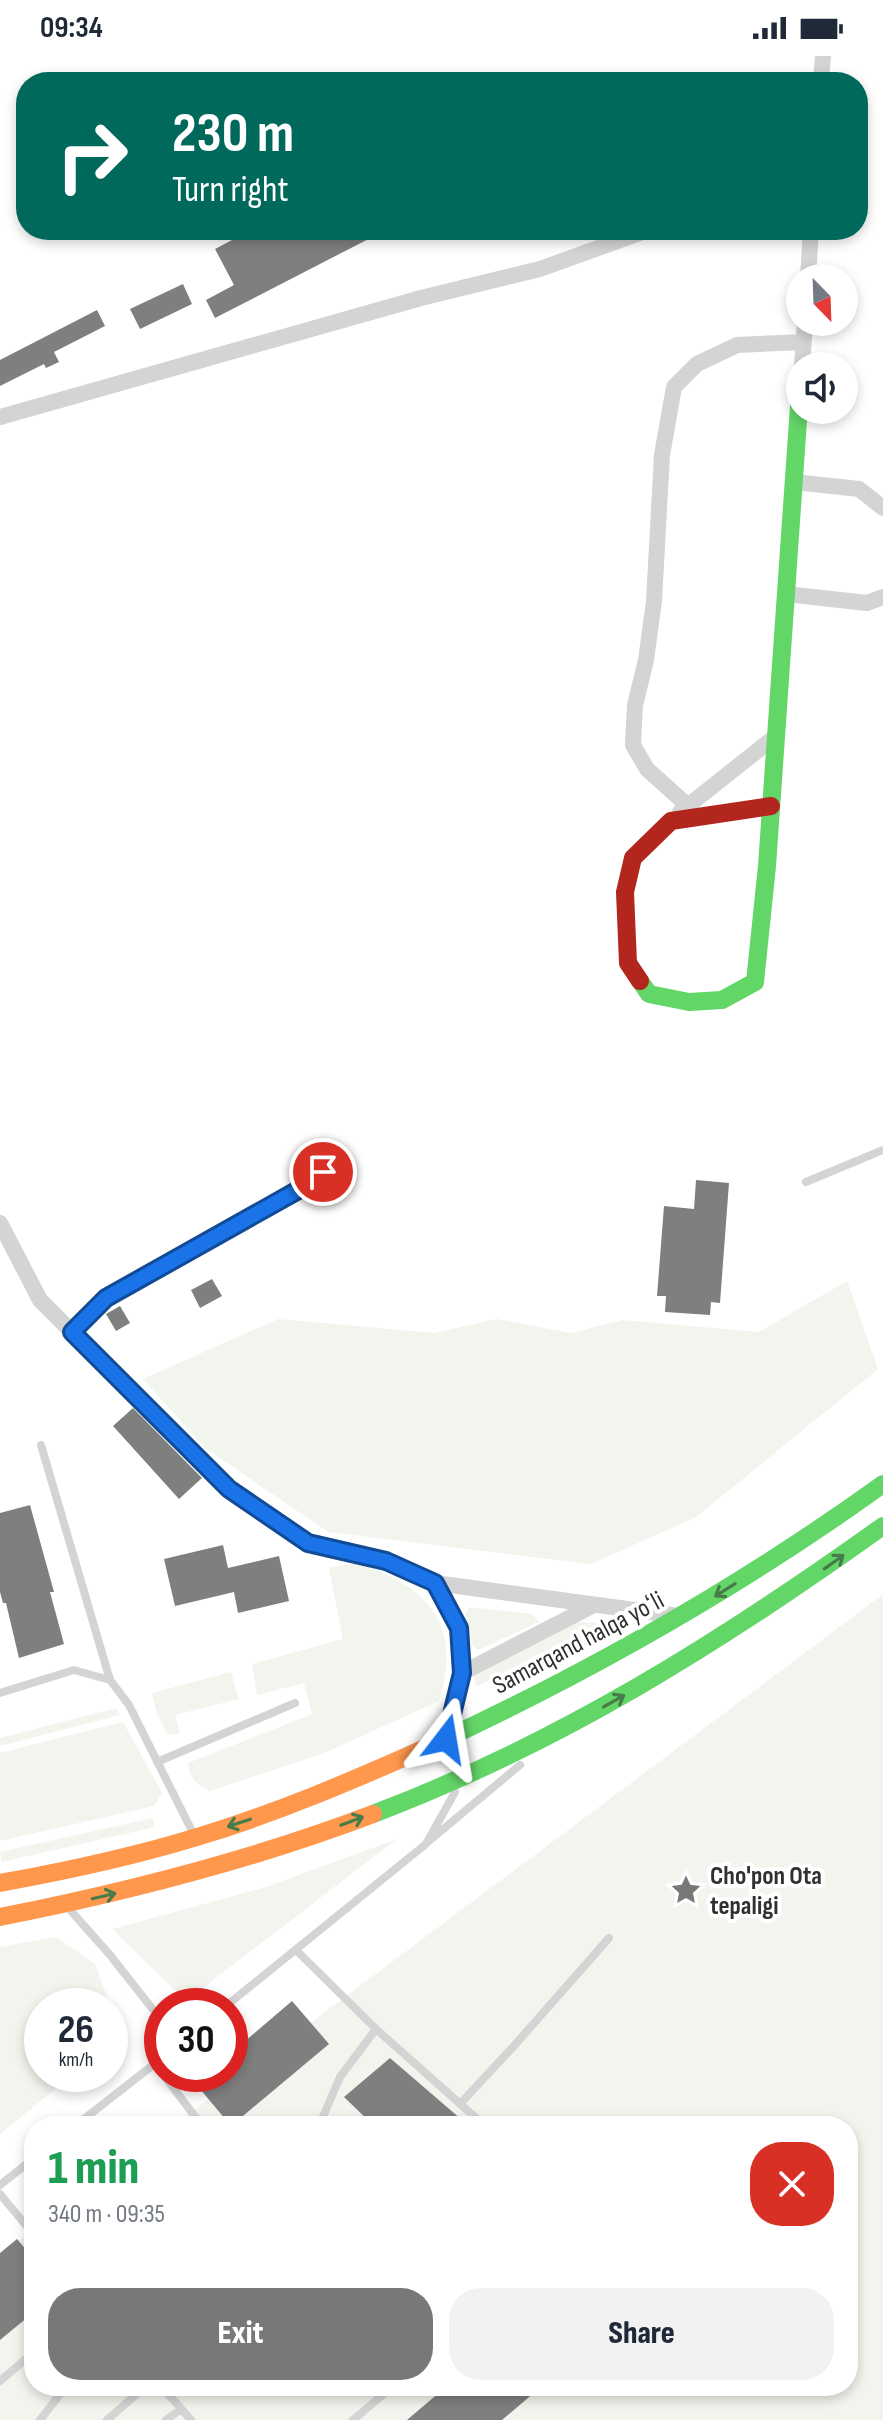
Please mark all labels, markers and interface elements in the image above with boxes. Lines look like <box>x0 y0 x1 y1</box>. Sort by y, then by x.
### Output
text: 09:34 <box>40 10 103 46</box>
text: 230 m <box>172 101 294 168</box>
icon: right <box>40 104 144 208</box>
text: Turn right <box>172 169 289 212</box>
north arrow <box>786 264 858 336</box>
map controls <box>786 264 858 424</box>
button: sound <box>786 352 858 424</box>
pin <box>289 1138 357 1206</box>
icon: arrive <box>301 1150 345 1194</box>
one-way arrow <box>822 1554 844 1570</box>
one-way arrow <box>714 1582 737 1598</box>
street label: Samarqand halqa yoʻli <box>488 1585 670 1701</box>
one-way arrow <box>602 1692 625 1708</box>
position arrow <box>404 1697 488 1781</box>
one-way arrow <box>340 1813 364 1827</box>
one-way arrow <box>227 1816 253 1831</box>
place label: Cho'pon Ota tepaligi <box>710 1861 822 1922</box>
place icon: Cho'pon Ota tepaligi <box>669 1873 703 1907</box>
one-way arrow <box>91 1888 116 1903</box>
speed limit sign: 30 <box>144 1988 248 2092</box>
text: 26 <box>58 2006 94 2054</box>
text: km/h <box>59 2048 93 2072</box>
text: 1 min <box>48 2140 139 2197</box>
button: close <box>750 2142 834 2226</box>
text: 340 m · 09:35 <box>48 2199 165 2230</box>
button: Exit <box>48 2288 433 2380</box>
button: Share <box>449 2288 834 2380</box>

